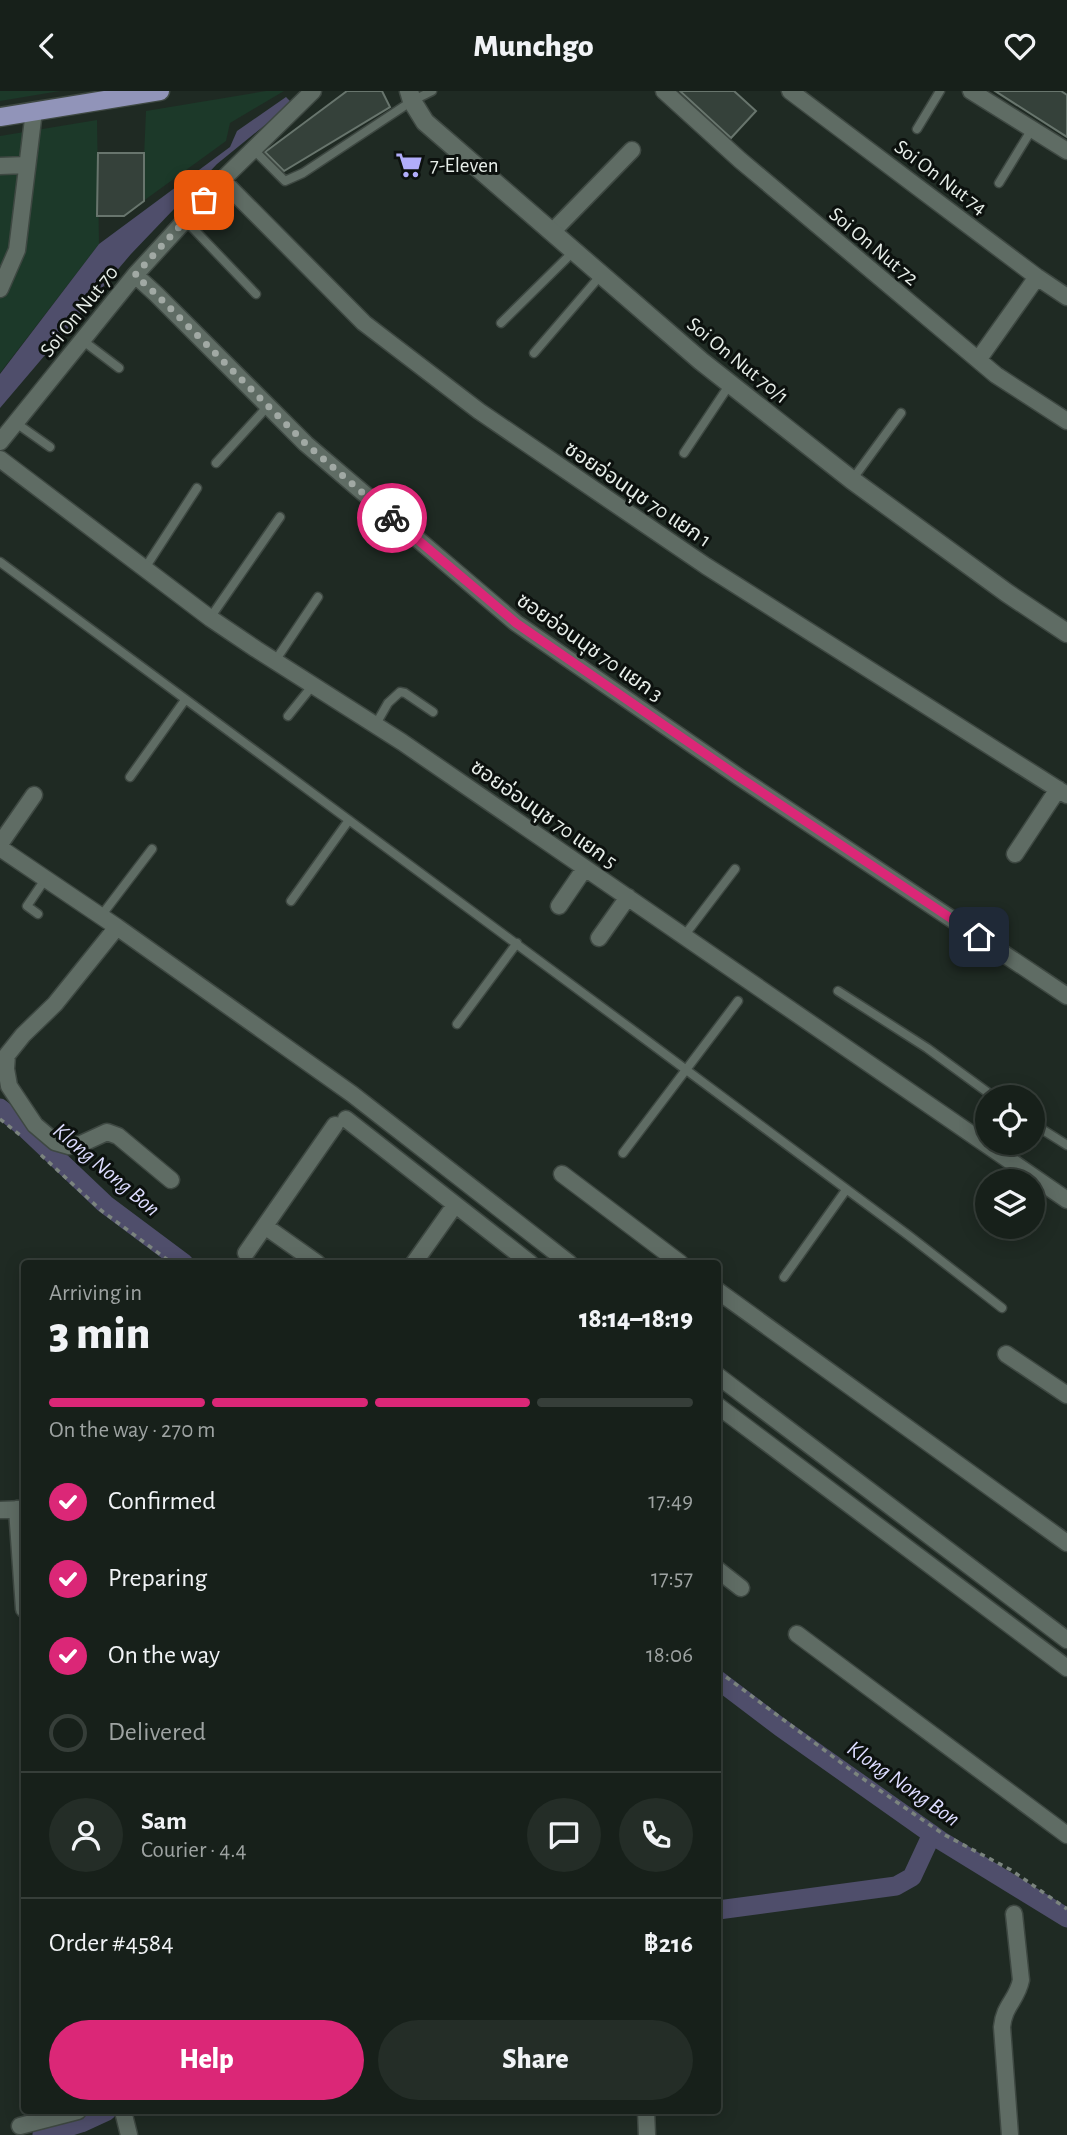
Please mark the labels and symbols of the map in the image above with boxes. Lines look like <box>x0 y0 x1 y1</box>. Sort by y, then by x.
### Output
street label: Soi On Nut 74 <box>891 136 991 219</box>
supermarket icon: 7-Eleven <box>394 150 424 180</box>
place label: 7-Eleven <box>430 155 499 176</box>
pin <box>174 170 234 230</box>
street label: Soi On Nut 72 <box>825 203 922 290</box>
street label: Soi On Nut 70 <box>36 262 122 361</box>
street label: Soi On Nut 70/1 <box>683 313 793 408</box>
street label: ซอยอ่อนนุช 70 แยก 1 <box>560 436 716 553</box>
courier <box>357 483 427 553</box>
street label: ซอยอ่อนนุช 70 แยก 3 <box>512 588 668 707</box>
street label: ซอยอ่อนนุช 70 แยก 5 <box>466 755 622 874</box>
pin <box>949 907 1009 967</box>
water label: Klong Nong Bon <box>48 1119 164 1221</box>
water label: Klong Nong Bon <box>843 1737 964 1831</box>

